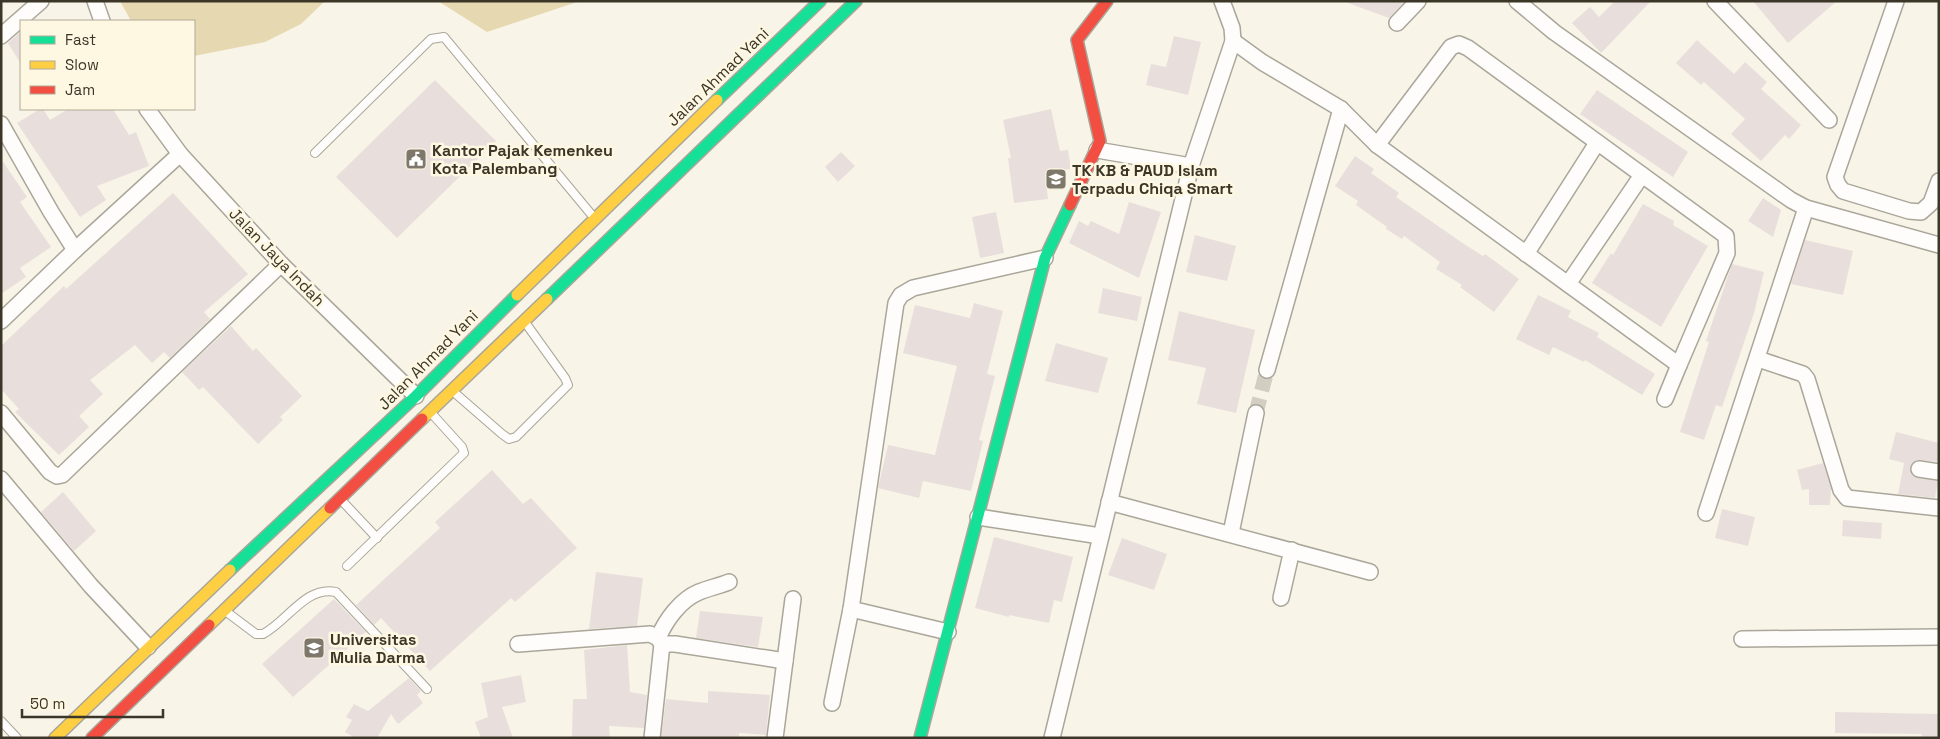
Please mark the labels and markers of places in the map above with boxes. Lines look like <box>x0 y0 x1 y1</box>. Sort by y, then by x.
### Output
place label: Kantor Pajak Kemenkeu Kota Palembang <box>432 140 613 179</box>
public building icon: Kantor Pajak Kemenkeu Kota Palembang <box>404 147 428 171</box>
place label: TK KB & PAUD Islam Terpadu Chiqa Smart <box>1072 160 1233 199</box>
school or university icon: TK KB & PAUD Islam Terpadu Chiqa Smart <box>1044 167 1068 191</box>
place label: Universitas Mulia Darma <box>330 629 425 668</box>
school or university icon: Universitas Mulia Darma <box>302 636 326 660</box>

